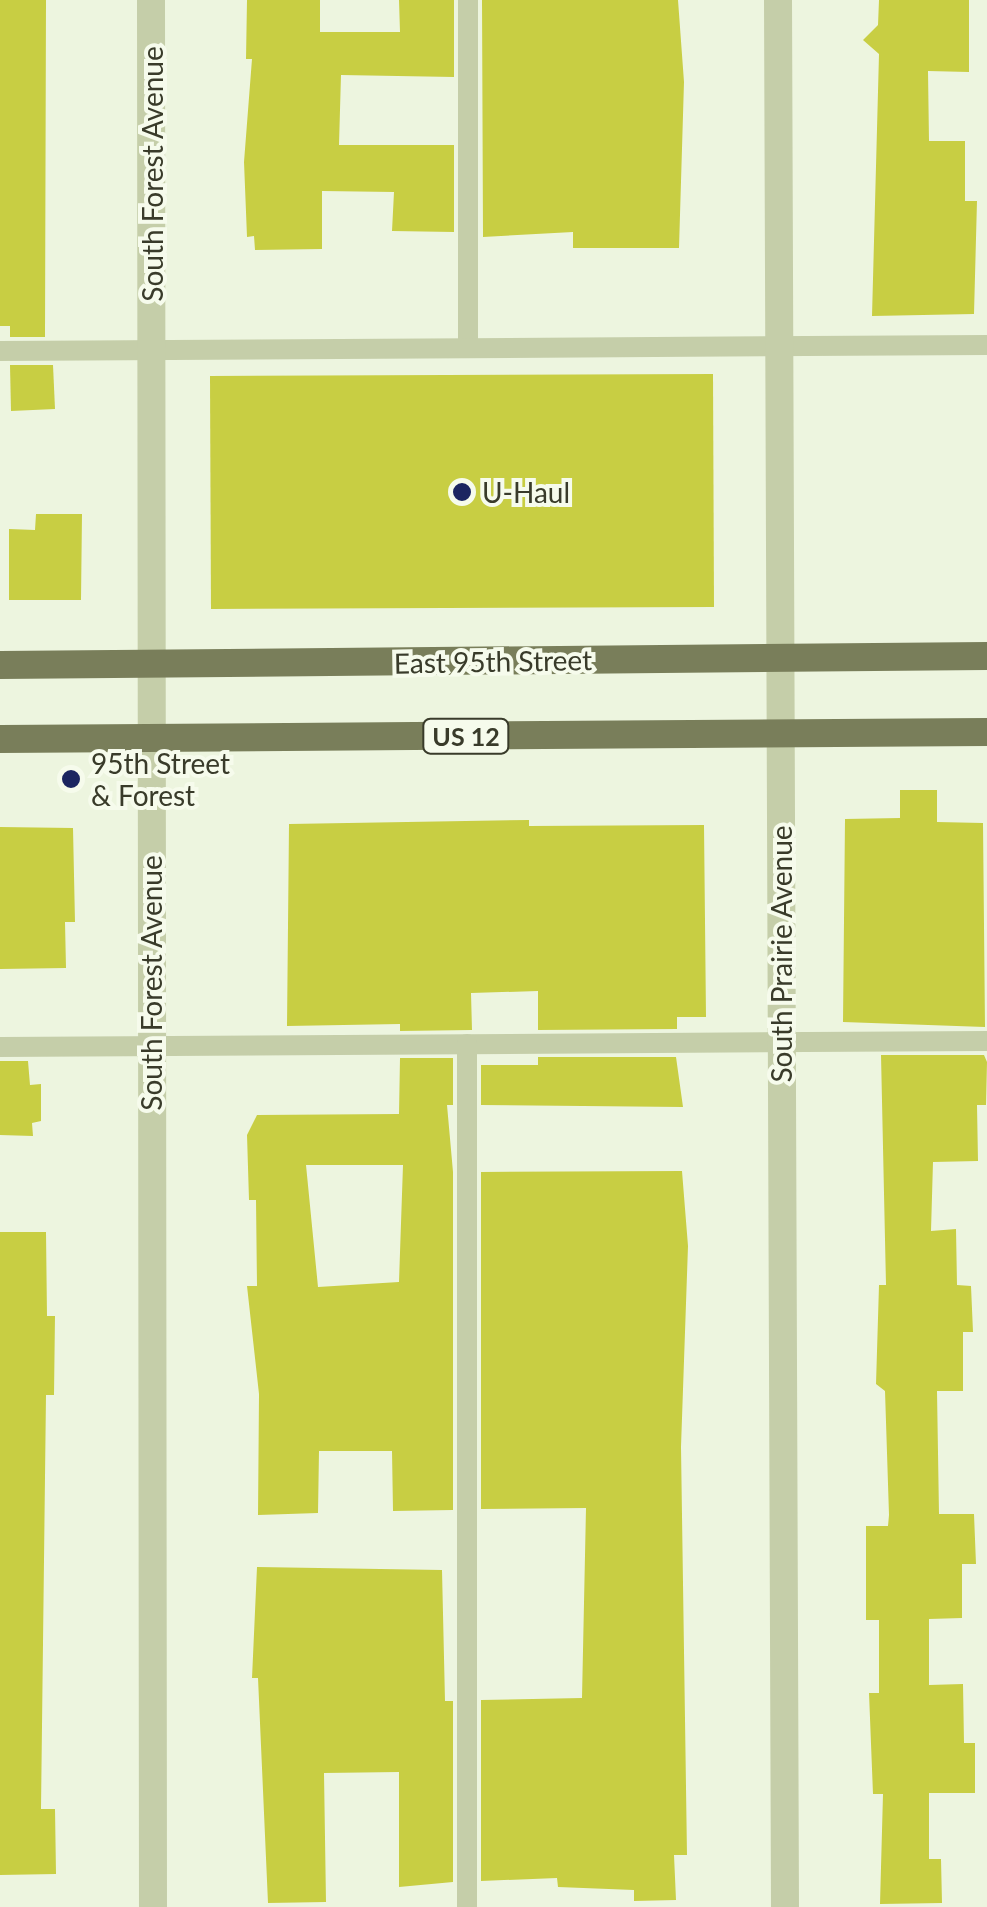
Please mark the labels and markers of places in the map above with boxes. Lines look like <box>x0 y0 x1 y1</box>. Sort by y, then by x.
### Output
place label: U-Haul <box>482 475 570 509</box>
marker: U-Haul <box>451 481 473 503</box>
place label: 95th Street & Forest <box>91 746 230 812</box>
marker: 95th Street & Forest <box>60 768 82 790</box>

